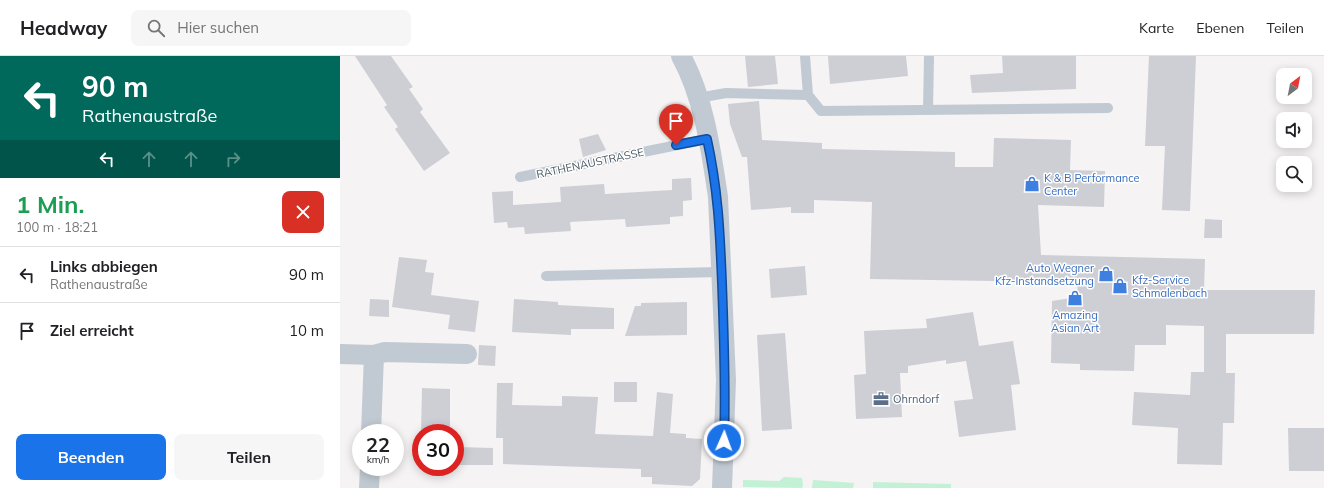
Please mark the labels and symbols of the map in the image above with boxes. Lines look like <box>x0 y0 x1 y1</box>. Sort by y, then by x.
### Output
north arrow <box>1276 68 1312 104</box>
pin <box>659 104 693 145</box>
street label: RATHENAUSTRASSE <box>535 145 645 181</box>
place label: K & B Performance Center <box>1044 171 1140 198</box>
shop icon: K & B Performance Center <box>1023 175 1041 193</box>
place label: Auto Wegner Kfz-Instandsetzung <box>995 261 1094 288</box>
shop icon: Auto Wegner Kfz-Instandsetzung <box>1097 265 1115 283</box>
place label: Kfz-Service Schmalenbach <box>1132 273 1207 300</box>
shop icon: Kfz-Service Schmalenbach <box>1111 277 1129 295</box>
shop icon: Amazing Asian Art <box>1066 289 1084 307</box>
place label: Amazing Asian Art <box>1051 308 1099 335</box>
office icon: Ohrndorf <box>872 390 890 408</box>
place label: Ohrndorf <box>893 392 940 406</box>
position arrow <box>703 420 745 462</box>
speed limit sign: 30 <box>412 424 464 476</box>

